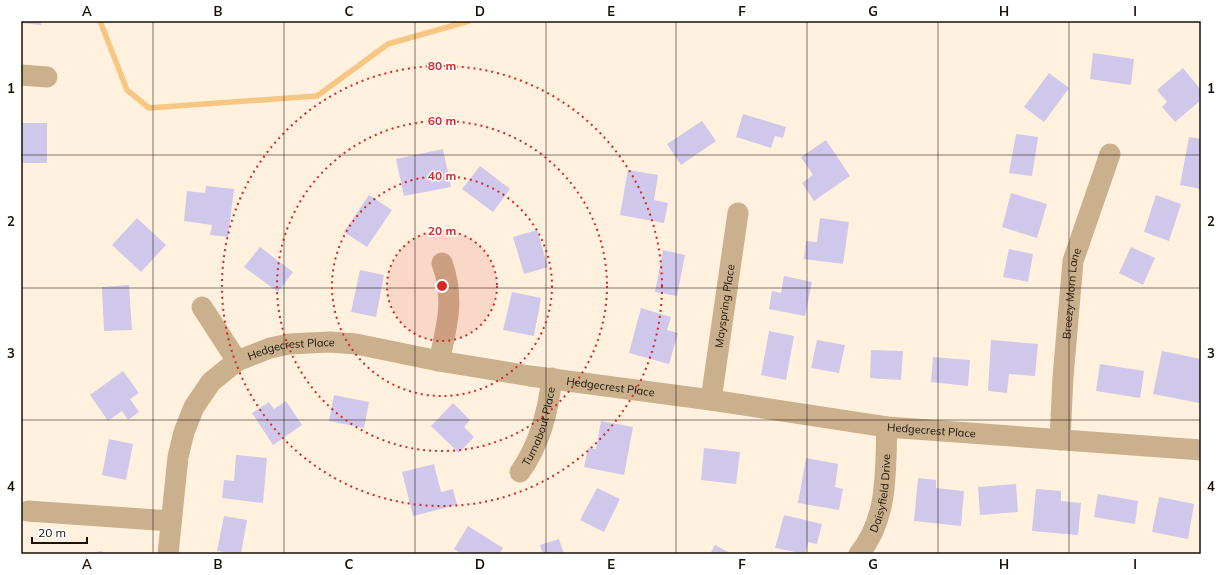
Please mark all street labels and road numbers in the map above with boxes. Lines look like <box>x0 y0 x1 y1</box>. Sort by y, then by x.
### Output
street label: Breezy Morn Lane <box>1059 246 1084 340</box>
street label: Mayspring Place <box>712 263 738 349</box>
street label: Hedgecrest Place <box>245 335 335 363</box>
street label: Hedgecrest Place <box>566 374 656 399</box>
street label: Turnabout Place <box>519 386 558 469</box>
street label: Hedgecrest Place <box>887 420 976 440</box>
street label: Daisyfield Drive <box>866 454 893 535</box>

